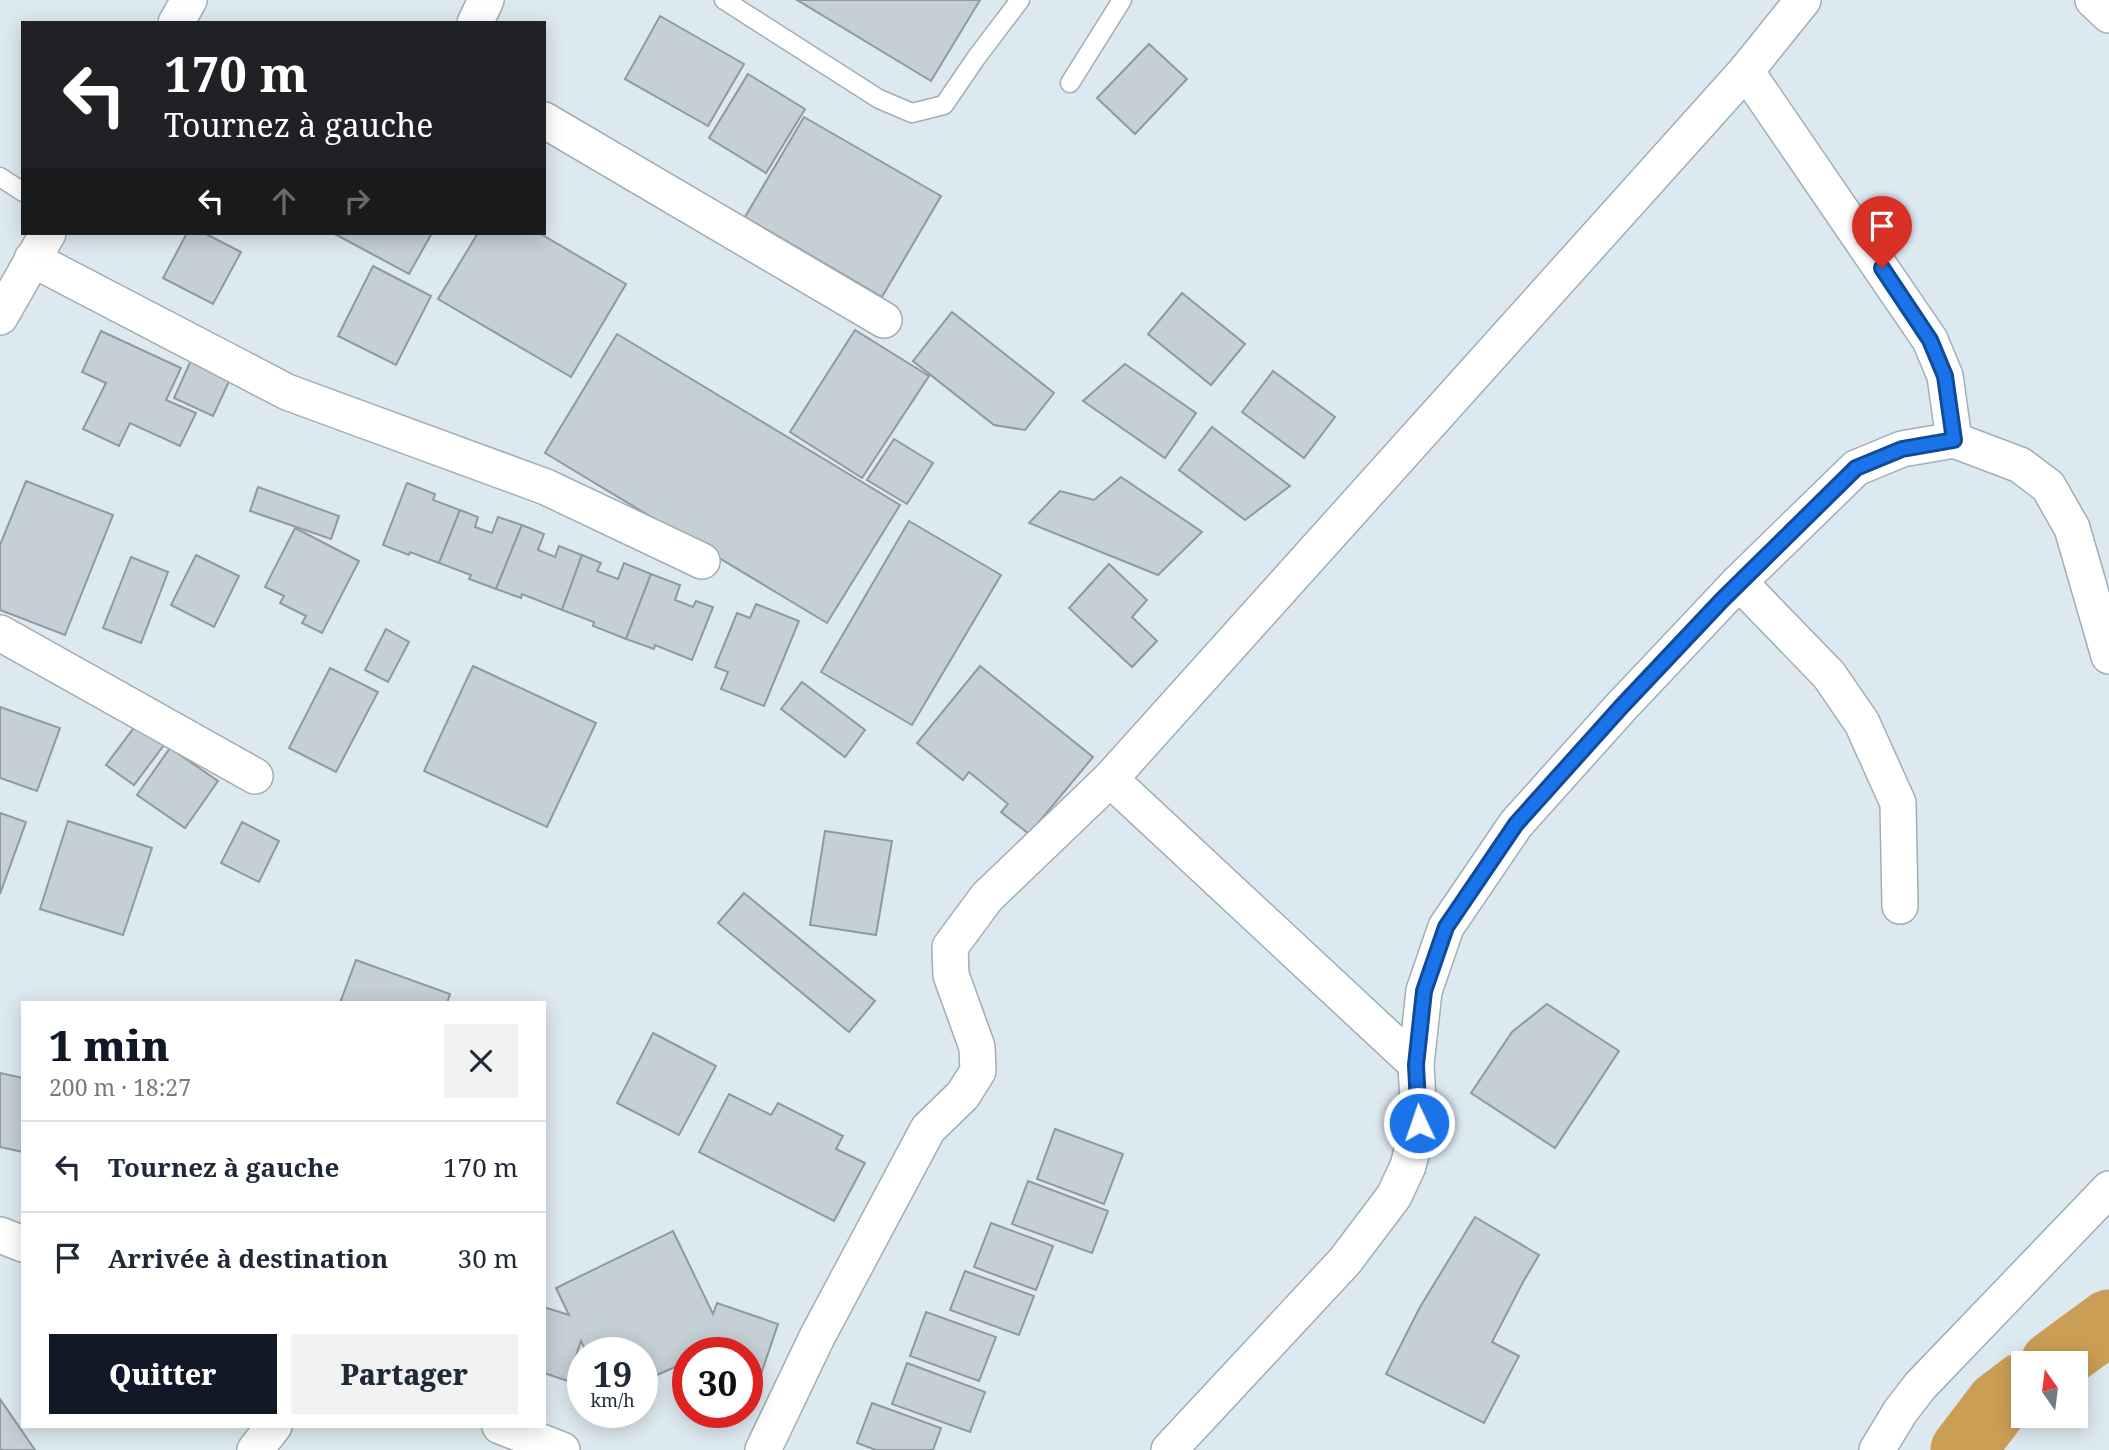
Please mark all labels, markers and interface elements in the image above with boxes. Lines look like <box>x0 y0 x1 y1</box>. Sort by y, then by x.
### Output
text: 170 m <box>164 40 308 106</box>
icon: left <box>49 49 140 140</box>
text: Tournez à gauche <box>164 103 433 146</box>
icon: left <box>192 182 230 220</box>
icon: ahead <box>265 182 303 220</box>
icon: right <box>338 182 376 220</box>
pin <box>1852 196 1912 268</box>
icon: arrive <box>1863 207 1901 245</box>
text: 1 min <box>49 1016 170 1073</box>
button: close <box>444 1024 518 1098</box>
text: 200 m · 18:27 <box>49 1071 191 1103</box>
position arrow <box>1382 1086 1456 1160</box>
icon: left <box>49 1148 87 1186</box>
text: Tournez à gauche <box>108 1149 339 1185</box>
text: 170 m <box>443 1149 518 1185</box>
icon: arrive <box>49 1239 87 1277</box>
text: Arrivée à destination <box>108 1240 388 1276</box>
text: 30 m <box>458 1240 518 1276</box>
button: Quitter <box>49 1334 277 1414</box>
button: Partager <box>291 1334 518 1414</box>
speed limit sign: 30 <box>672 1337 763 1428</box>
text: 19 <box>593 1350 632 1397</box>
north arrow <box>2011 1351 2088 1428</box>
map controls <box>2011 1351 2088 1428</box>
text: km/h <box>590 1388 635 1412</box>

